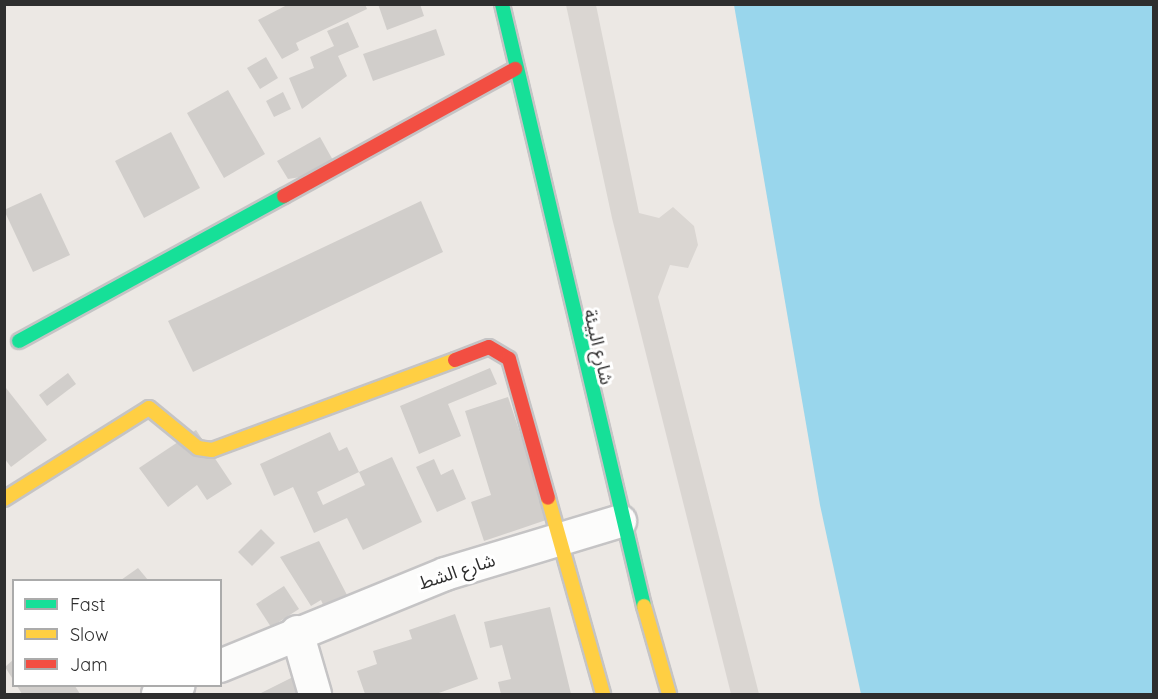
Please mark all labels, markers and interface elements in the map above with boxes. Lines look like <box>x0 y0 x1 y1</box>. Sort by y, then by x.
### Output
street label: شارع البيئة <box>579 307 617 387</box>
street label: شارع الشط <box>416 549 498 595</box>
legend <box>12 579 222 687</box>
text: Fast <box>70 593 105 616</box>
text: Slow <box>70 623 108 646</box>
text: Jam <box>70 653 108 676</box>

